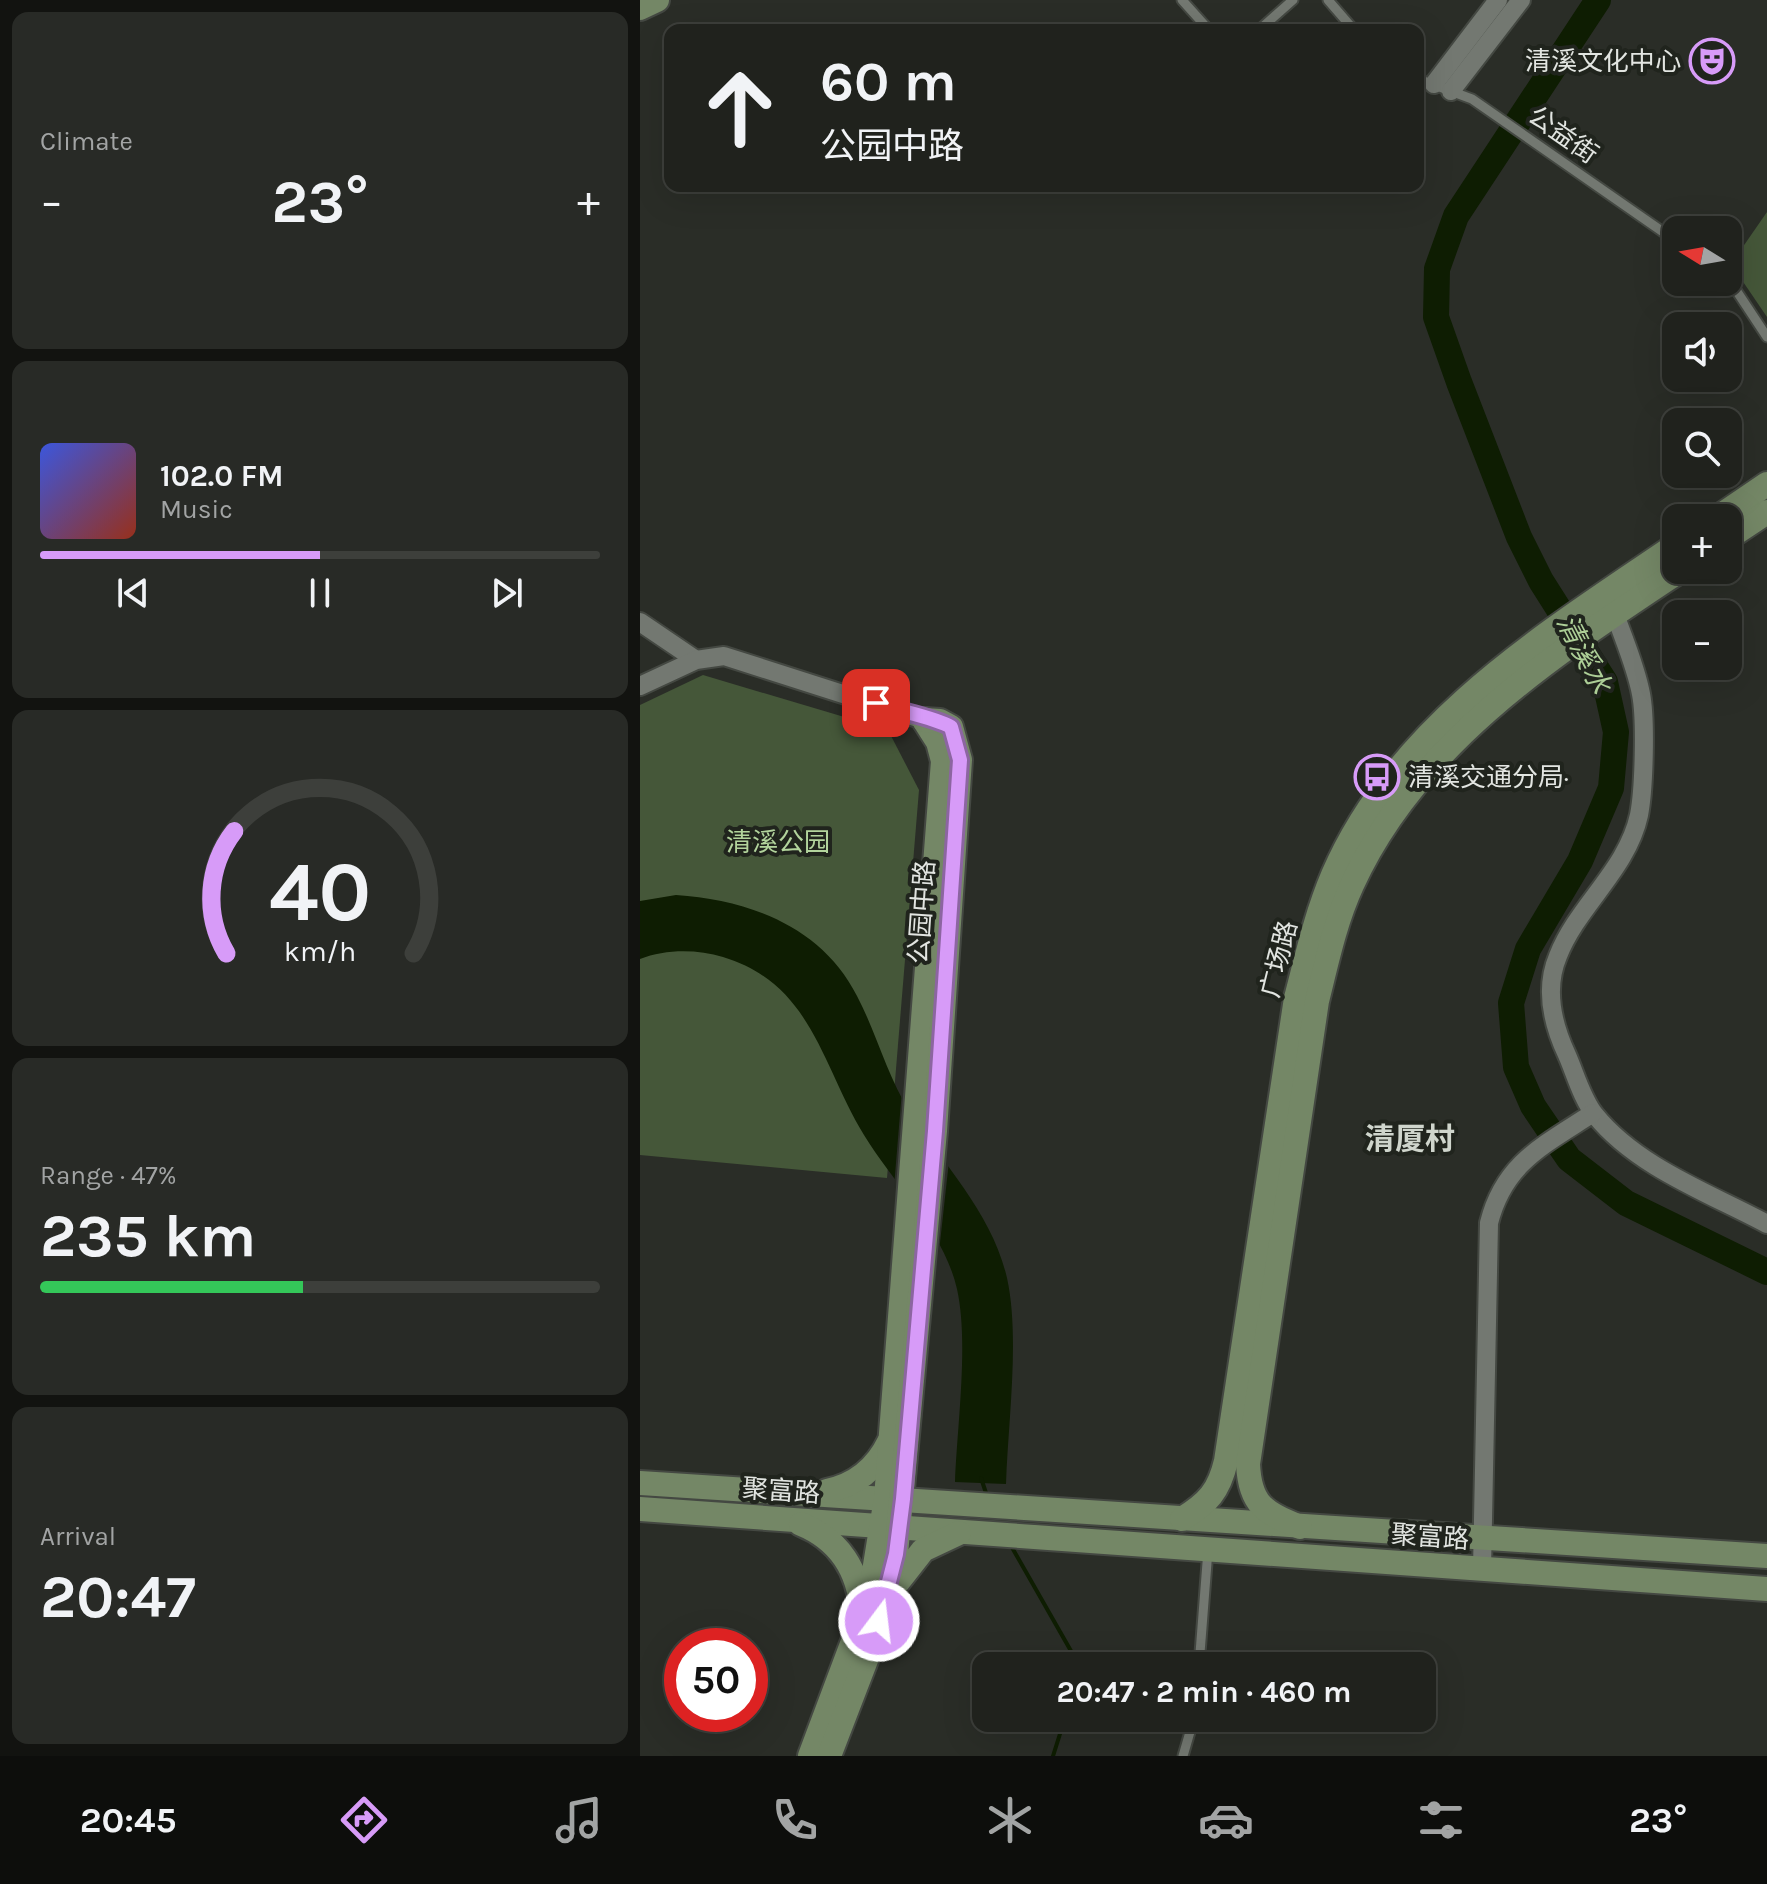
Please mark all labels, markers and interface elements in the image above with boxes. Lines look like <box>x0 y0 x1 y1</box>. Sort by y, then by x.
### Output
theatre icon: 清溪文化中心 <box>1688 37 1736 85</box>
place label: 清溪文化中心 <box>1525 46 1681 77</box>
text: 60 m <box>820 49 957 114</box>
icon: ahead <box>688 56 792 160</box>
street label: 公益街 <box>1522 100 1604 170</box>
text: 公园中路 <box>820 125 964 167</box>
text: Climate <box>40 126 133 157</box>
text: 23° <box>272 167 368 237</box>
text: − <box>40 176 63 227</box>
text: + <box>577 176 600 227</box>
north arrow <box>1662 216 1742 296</box>
map controls <box>1662 216 1742 680</box>
button: sound <box>1662 312 1742 392</box>
button: search <box>1662 408 1742 488</box>
text: 102.0 FM <box>160 458 283 494</box>
text: Music <box>160 494 233 525</box>
button: + <box>1662 504 1742 584</box>
icon: previous <box>111 571 155 615</box>
icon: pause <box>298 571 342 615</box>
icon: next <box>485 571 529 615</box>
button: − <box>1662 600 1742 680</box>
water label: 清溪水 <box>1550 609 1619 701</box>
pin <box>842 669 910 737</box>
icon: arrive <box>854 681 898 725</box>
bus stop icon: 清溪交通分局· <box>1353 753 1401 801</box>
place label: 清溪交通分局· <box>1408 762 1569 793</box>
park label: 清溪公园 <box>726 827 830 858</box>
text: 40 <box>269 844 371 941</box>
street label: 公园中路 <box>903 859 941 965</box>
street label: 广场路 <box>1255 917 1303 1001</box>
text: km/h <box>284 935 356 968</box>
district label: 清厦村 <box>1365 1121 1455 1157</box>
text: Range · 47% <box>40 1160 177 1191</box>
text: 235 km <box>40 1201 256 1271</box>
street label: 聚富路 <box>741 1473 821 1509</box>
street label: 聚富路 <box>1390 1519 1470 1555</box>
text: Arrival <box>40 1521 116 1552</box>
text: 20:47 <box>40 1562 196 1632</box>
position arrow <box>837 1579 921 1663</box>
speed limit sign: 50 <box>664 1628 768 1732</box>
text: 20:47 · 2 min · 460 m <box>1056 1674 1352 1710</box>
icon: directions <box>336 1792 392 1848</box>
icon: music <box>551 1792 607 1848</box>
icon: phone <box>767 1792 823 1848</box>
icon: climate <box>982 1792 1038 1848</box>
icon: car <box>1198 1792 1254 1848</box>
icon: filters <box>1413 1792 1469 1848</box>
text: 20:45 <box>80 1799 176 1841</box>
text: 23° <box>1629 1799 1687 1841</box>

